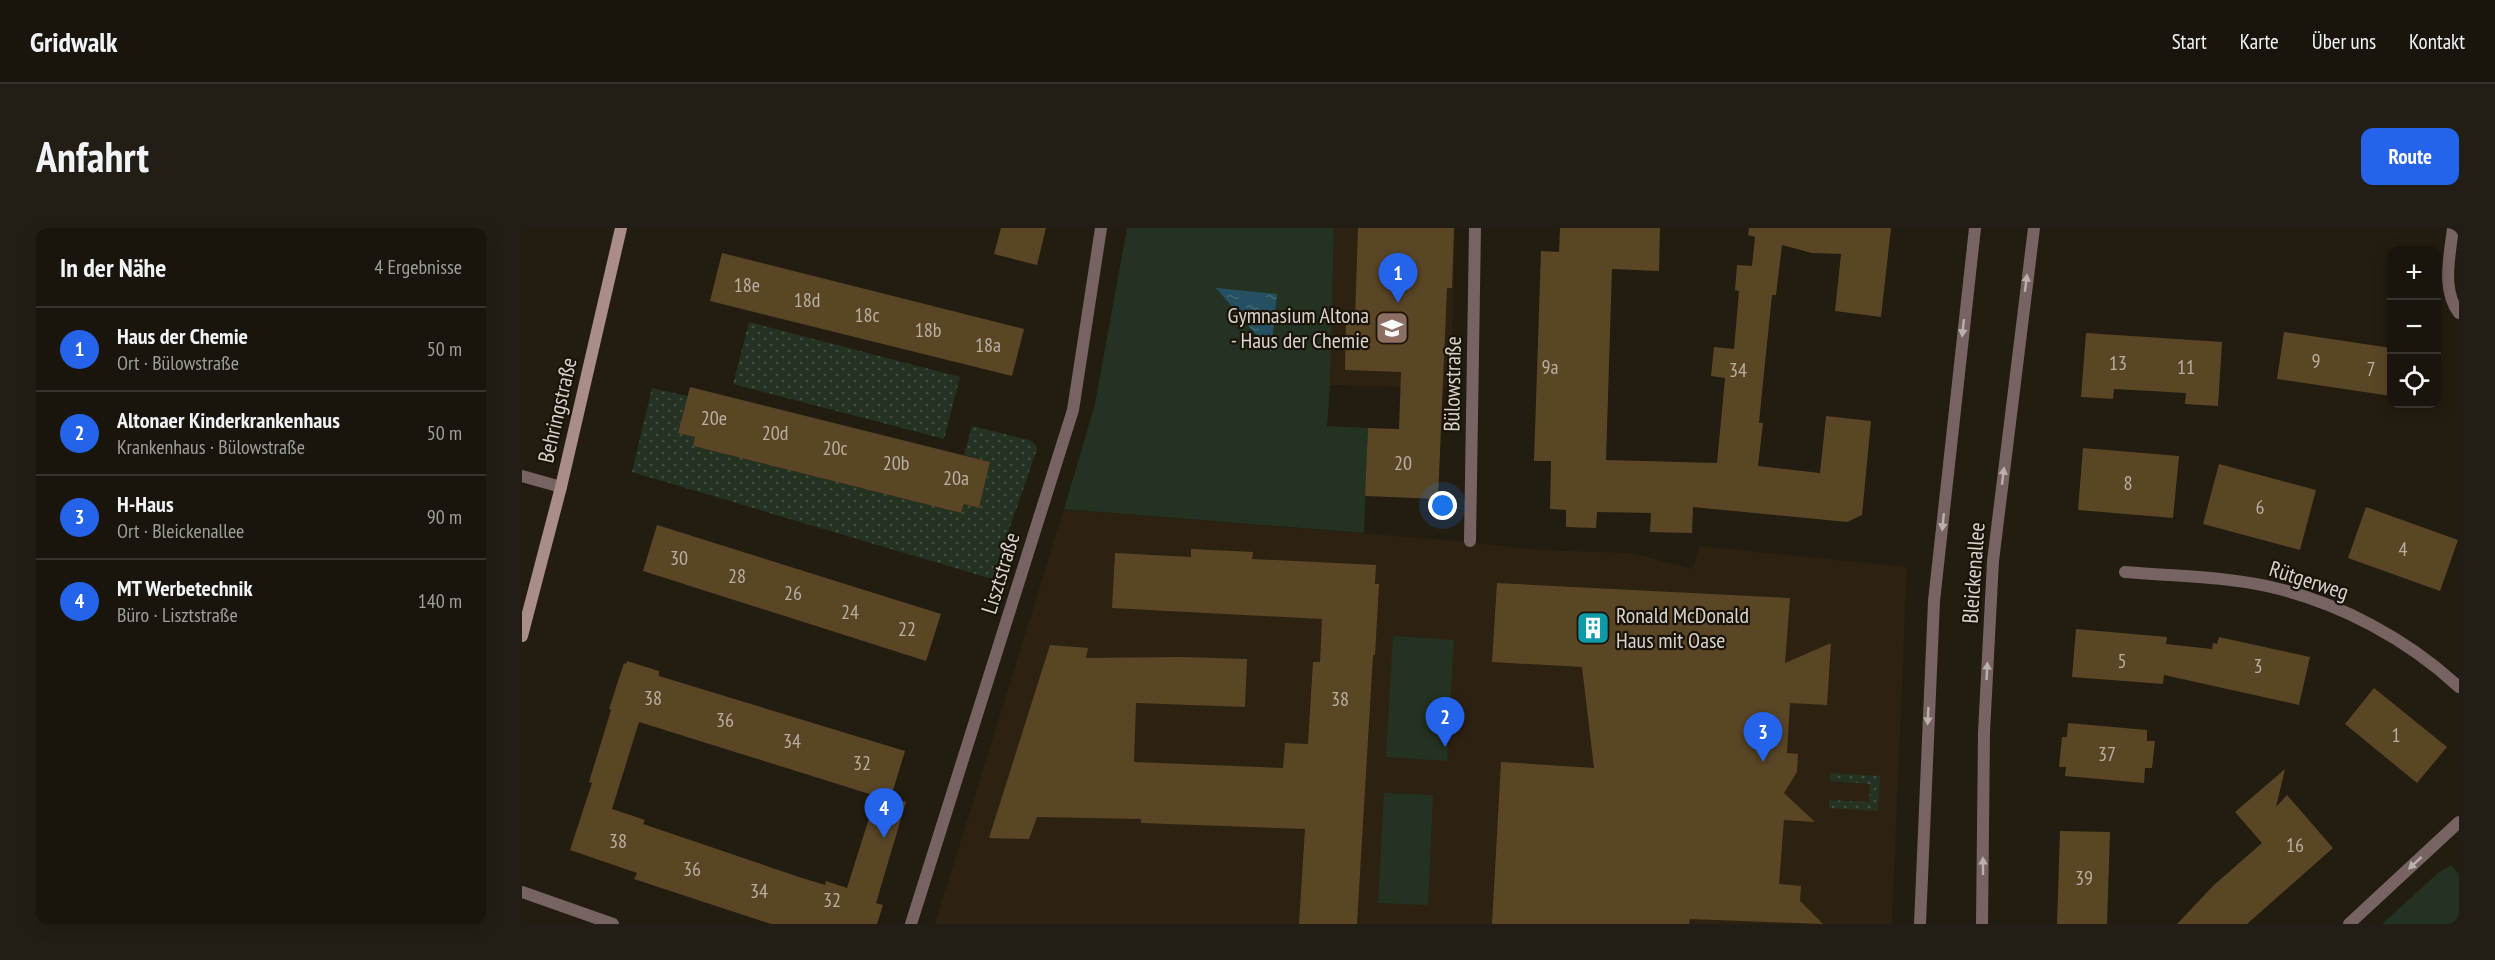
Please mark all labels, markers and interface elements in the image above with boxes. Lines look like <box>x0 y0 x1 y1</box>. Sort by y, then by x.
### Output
text: Gridwalk <box>30 23 118 60</box>
text: Start <box>2172 28 2207 55</box>
text: Karte <box>2240 28 2279 55</box>
text: Über uns <box>2312 28 2376 55</box>
text: Kontakt <box>2409 28 2465 55</box>
button: Route <box>2361 128 2459 185</box>
text: Anfahrt <box>36 129 149 184</box>
map controls <box>2387 246 2441 408</box>
button: + <box>2387 246 2441 300</box>
text: In der Nähe <box>60 251 166 284</box>
text: 4 Ergebnisse <box>374 254 462 280</box>
pin: 1 <box>1378 254 1418 303</box>
house number: 18e <box>734 272 760 298</box>
one-way arrow <box>2021 273 2031 292</box>
house number: 18d <box>794 287 820 313</box>
button: − <box>2387 300 2441 354</box>
place label: Gymnasium Altona - Haus der Chemie <box>1228 301 1369 354</box>
house number: 18c <box>854 302 880 328</box>
school or university icon: Gymnasium Altona - Haus der Chemie <box>1374 310 1410 346</box>
house number: 18b <box>915 317 941 343</box>
one-way arrow <box>1958 318 1968 337</box>
text: Haus der Chemie <box>117 322 248 350</box>
house number: 18a <box>975 332 1001 358</box>
text: 1 <box>75 336 84 362</box>
text: 50 m <box>427 336 462 362</box>
street label: Bülowstraße <box>1437 336 1467 432</box>
house number: 9 <box>2312 348 2321 374</box>
text: Ort · Bülowstraße <box>117 350 239 376</box>
house number: 13 <box>2109 350 2127 376</box>
house number: 9a <box>1542 354 1559 380</box>
house number: 11 <box>2177 354 2195 380</box>
button: locate <box>2387 354 2441 408</box>
street label: Behringstraße <box>531 355 583 465</box>
house number: 7 <box>2367 356 2376 382</box>
house number: 34 <box>1729 357 1747 383</box>
house number: 20e <box>701 405 727 431</box>
text: Altonaer Kinderkrankenhaus <box>117 406 340 434</box>
text: 2 <box>75 420 84 446</box>
text: 50 m <box>427 420 462 446</box>
house number: 20d <box>762 420 788 446</box>
text: Krankenhaus · Bülowstraße <box>117 434 305 460</box>
house number: 20c <box>822 435 848 461</box>
house number: 20b <box>883 450 909 476</box>
house number: 20 <box>1394 450 1412 476</box>
house number: 20a <box>943 465 969 491</box>
one-way arrow <box>1998 467 2008 486</box>
house number: 8 <box>2124 470 2133 496</box>
text: H-Haus <box>117 490 174 518</box>
your location <box>1428 491 1457 520</box>
house number: 6 <box>2256 494 2265 520</box>
text: 3 <box>75 504 84 530</box>
text: 90 m <box>427 504 462 530</box>
one-way arrow <box>1938 512 1947 531</box>
text: Ort · Bleickenallee <box>117 518 244 544</box>
street label: Bleickenallee <box>1956 521 1990 625</box>
street label: Lisztstraße <box>974 529 1026 617</box>
house number: 4 <box>2399 536 2408 562</box>
house number: 30 <box>670 545 688 571</box>
street label: Rütgerweg <box>2266 554 2352 606</box>
house number: 28 <box>728 563 746 589</box>
text: MT Werbetechnik <box>117 574 252 602</box>
house number: 26 <box>784 580 802 606</box>
text: 4 <box>75 588 84 614</box>
text: 140 m <box>418 588 462 614</box>
house number: 24 <box>841 599 859 625</box>
place label: Ronald McDonald Haus mit Oase <box>1616 601 1749 654</box>
text: Büro · Lisztstraße <box>117 602 238 628</box>
building icon: Ronald McDonald Haus mit Oase <box>1575 610 1611 646</box>
house number: 22 <box>898 616 916 642</box>
house number: 5 <box>2118 648 2127 674</box>
house number: 3 <box>2254 653 2263 679</box>
one-way arrow <box>1983 661 1992 680</box>
house number: 38 <box>644 685 662 711</box>
house number: 38 <box>1331 686 1349 712</box>
pin: 2 <box>1426 698 1464 747</box>
house number: 36 <box>716 707 734 733</box>
one-way arrow <box>1924 707 1933 726</box>
pin: 3 <box>1744 712 1782 762</box>
house number: 1 <box>2392 722 2401 748</box>
house number: 34 <box>783 728 801 754</box>
house number: 37 <box>2098 741 2116 767</box>
house number: 32 <box>853 750 871 776</box>
pin: 4 <box>864 788 904 838</box>
house number: 38 <box>609 828 627 854</box>
house number: 16 <box>2286 832 2304 858</box>
house number: 36 <box>683 856 701 882</box>
one-way arrow <box>1978 856 1988 875</box>
one-way arrow <box>2407 856 2422 870</box>
house number: 39 <box>2075 865 2093 891</box>
house number: 34 <box>750 878 768 904</box>
house number: 32 <box>823 887 841 913</box>

